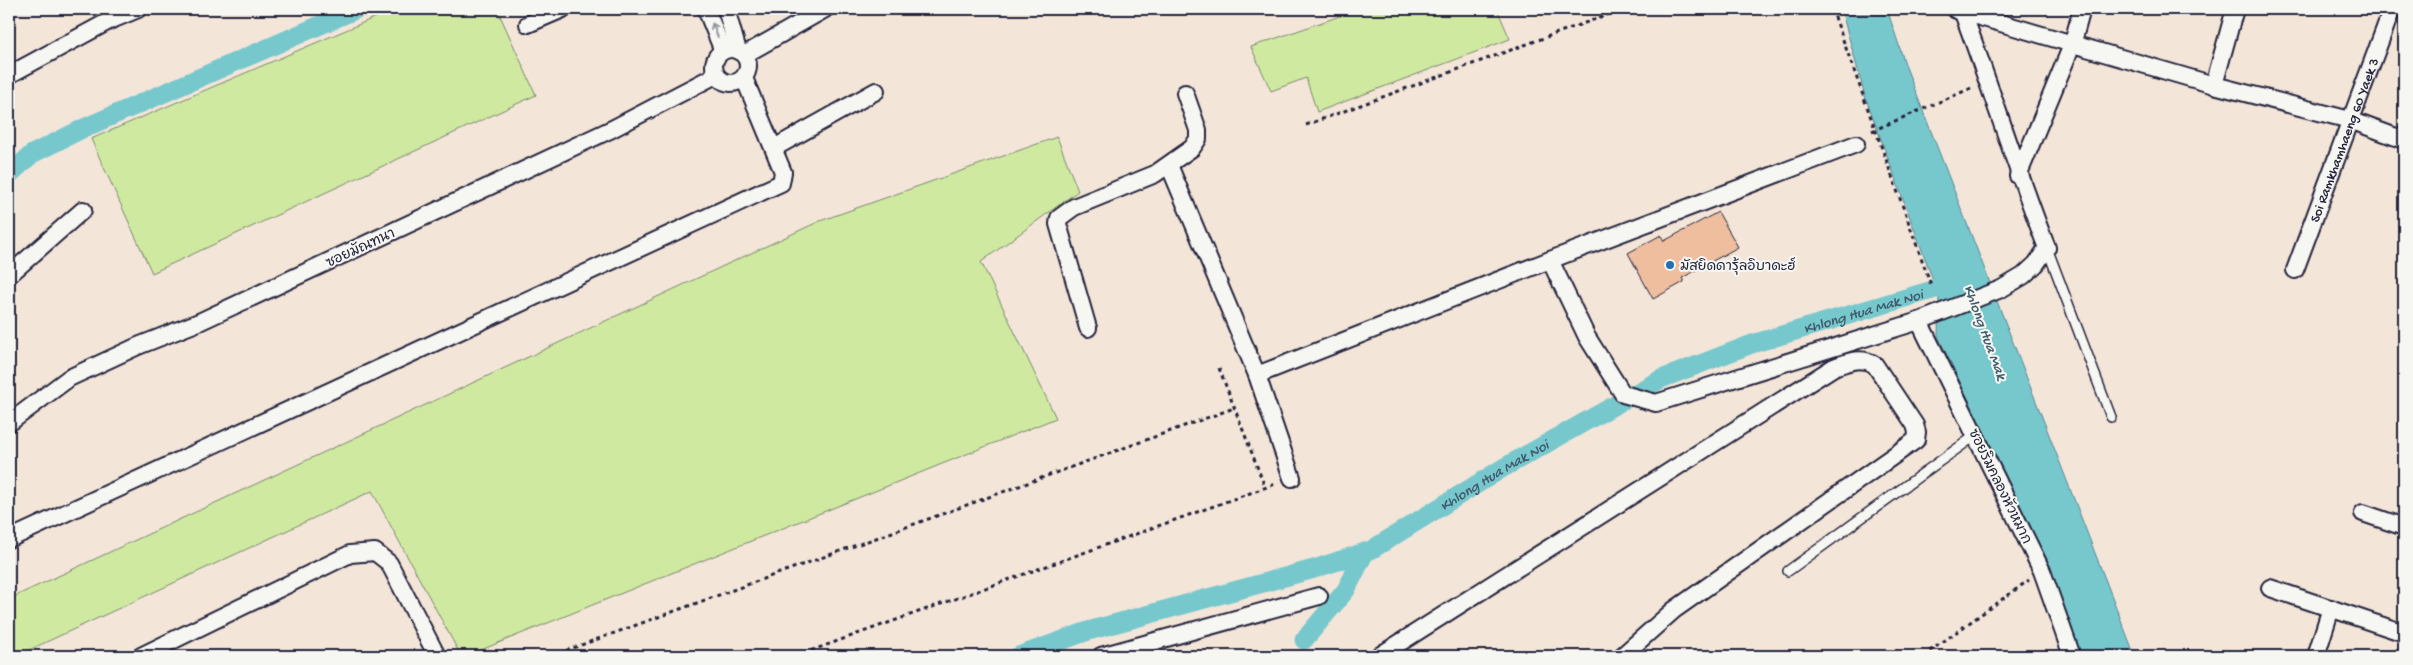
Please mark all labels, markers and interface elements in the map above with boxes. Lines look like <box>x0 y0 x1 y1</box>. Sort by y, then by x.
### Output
one-way arrow <box>710 23 719 38</box>
street label: Soi Ramkhamhaeng 60 Yaek 3 <box>2307 56 2384 225</box>
street label: ซอยมัณฑนา <box>323 225 398 273</box>
place label: มัสยิดดารุ้ลอิบาดะฮ์ <box>1680 256 1796 276</box>
marker: มัสยิดดารุ้ลอิบาดะฮ์ <box>1664 259 1676 271</box>
water label: Khlong Hua Mak <box>1959 283 2010 384</box>
water label: Khlong Hua Mak Noi <box>1802 286 1927 339</box>
street label: ซอยริมคลองหัวหมาก <box>1963 426 2035 547</box>
water label: Khlong Hua Mak Noi <box>1437 436 1554 516</box>

